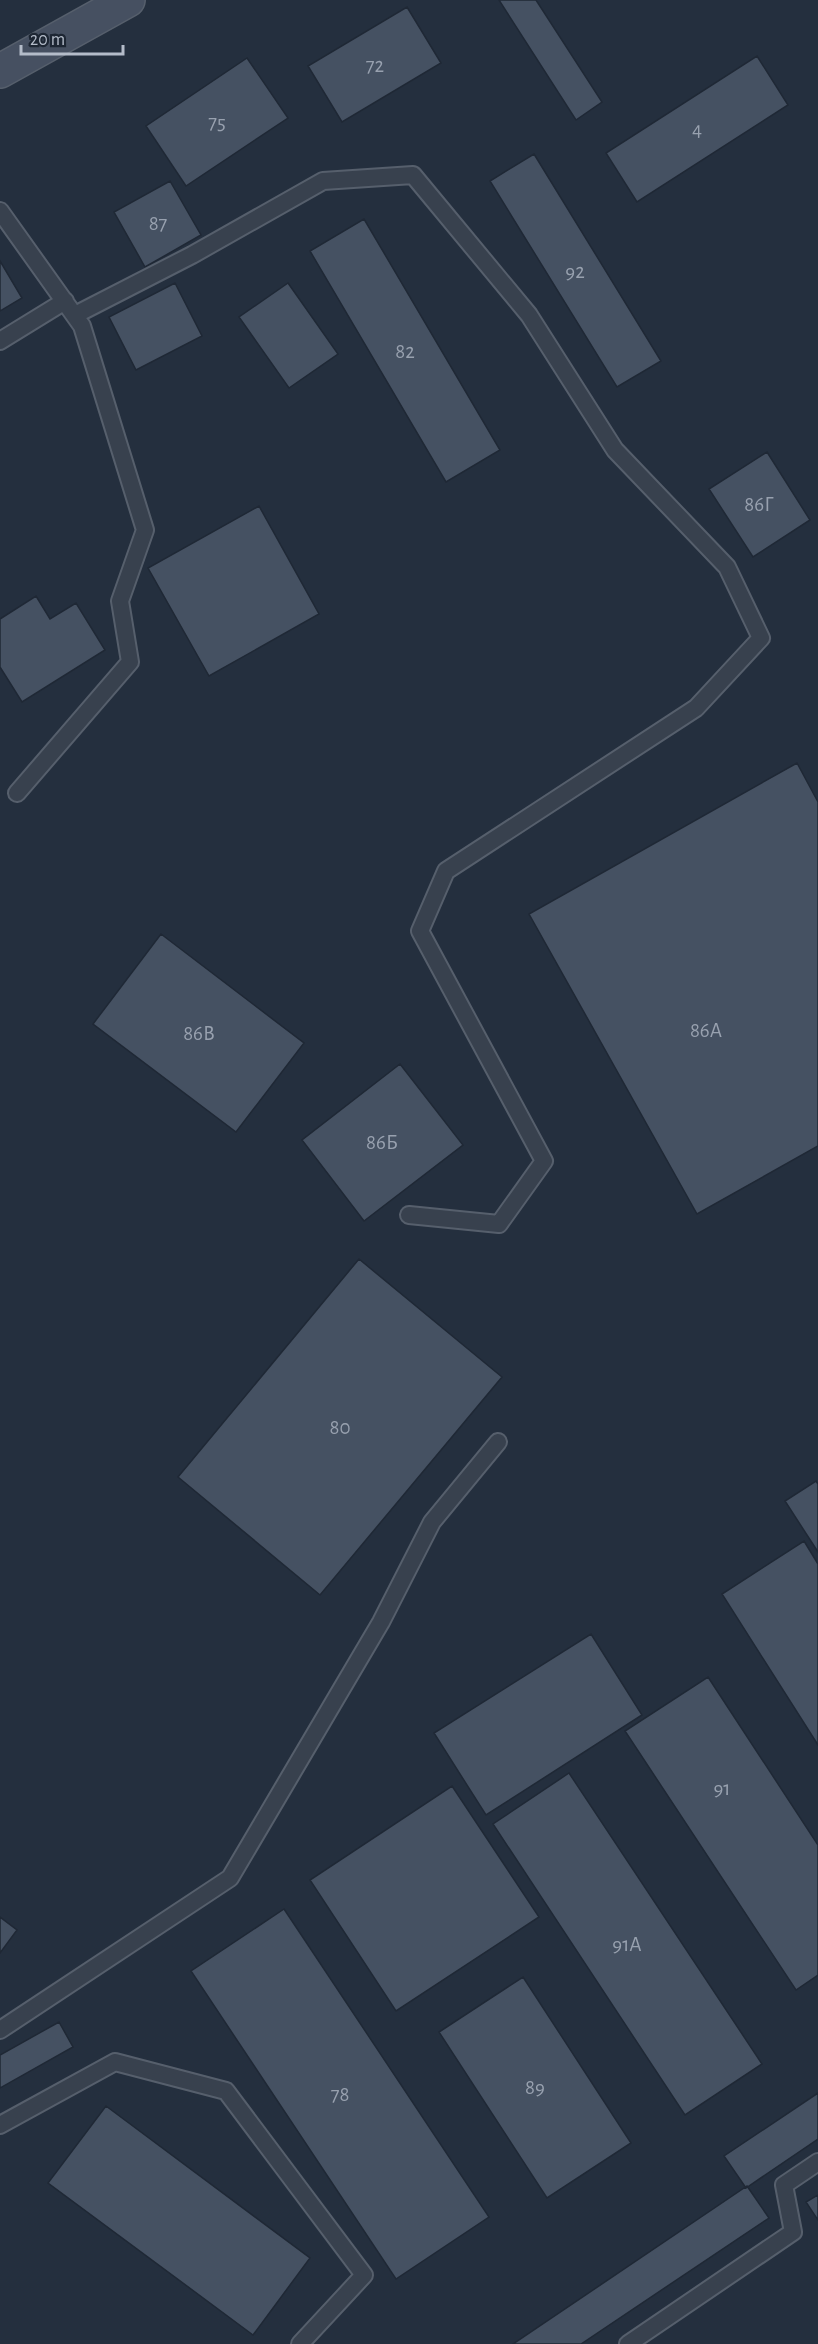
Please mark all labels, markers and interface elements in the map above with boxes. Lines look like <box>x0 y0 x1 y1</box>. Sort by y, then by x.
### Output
scale bar <box>21 18 123 56</box>
text: 20 m <box>30 31 65 49</box>
house number: 72 <box>366 55 384 76</box>
house number: 75 <box>208 112 226 133</box>
house number: 4 <box>692 119 702 140</box>
house number: 87 <box>149 213 168 234</box>
house number: 92 <box>565 261 585 282</box>
house number: 82 <box>395 341 415 362</box>
house number: 86Г <box>744 494 774 515</box>
house number: 86А <box>690 1020 722 1041</box>
house number: 86В <box>183 1023 215 1044</box>
house number: 86Б <box>366 1132 398 1153</box>
house number: 80 <box>329 1417 351 1438</box>
house number: 91 <box>713 1778 731 1799</box>
house number: 91А <box>612 1934 642 1955</box>
house number: 89 <box>525 2077 545 2098</box>
house number: 78 <box>331 2084 349 2105</box>

